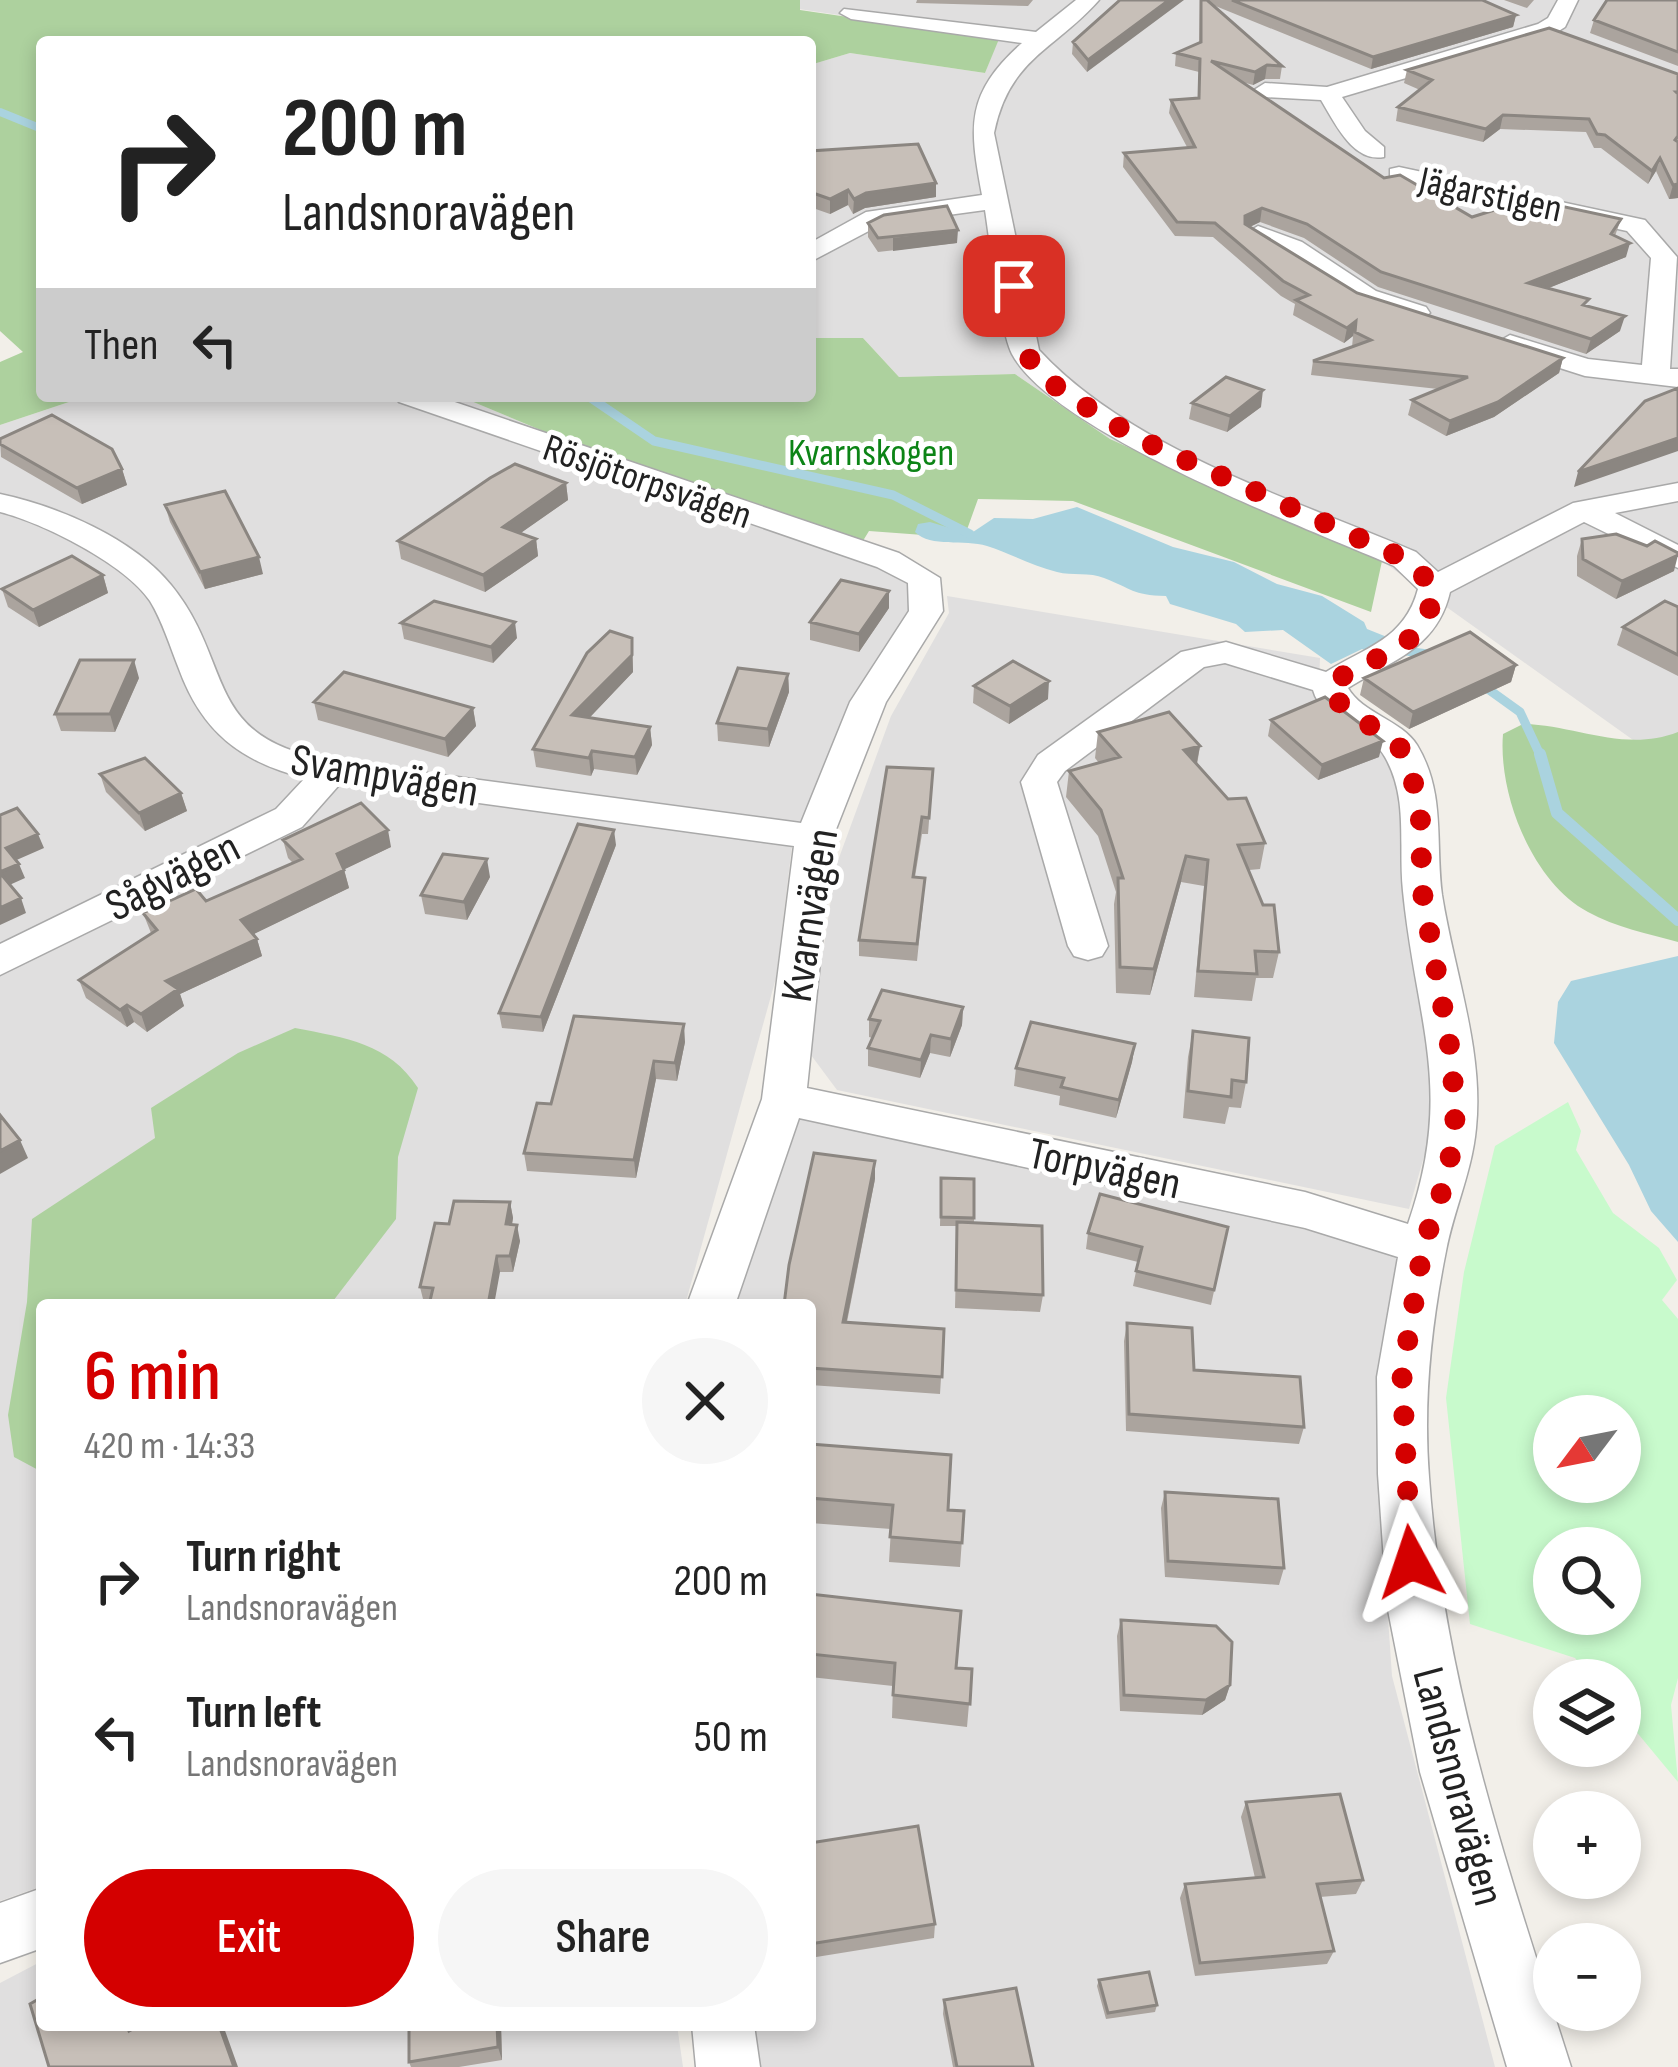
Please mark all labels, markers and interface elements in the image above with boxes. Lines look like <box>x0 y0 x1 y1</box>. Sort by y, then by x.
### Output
text: 200 m <box>282 79 468 180</box>
icon: right <box>84 84 240 240</box>
street label: Jägarstigen <box>1414 157 1566 233</box>
text: Landsnoravägen <box>282 181 575 246</box>
pin <box>963 235 1065 337</box>
icon: arrive <box>981 253 1047 319</box>
icon: left <box>182 312 248 378</box>
text: Then <box>84 318 158 373</box>
street label: Rösjötorpsvägen <box>537 425 758 540</box>
park label: Kvarnskogen <box>788 430 954 477</box>
street label: Svampvägen <box>286 733 483 820</box>
street label: Sågvägen <box>97 820 249 934</box>
street label: Kvarnvägen <box>770 825 851 1006</box>
street label: Torpvägen <box>1023 1126 1186 1212</box>
text: 6 min <box>84 1334 221 1421</box>
button: close <box>642 1338 768 1464</box>
north arrow <box>1533 1395 1641 1503</box>
map controls <box>1533 1395 1641 2031</box>
text: 420 m · 14:33 <box>84 1423 255 1470</box>
position arrow <box>1348 1499 1474 1625</box>
button: search <box>1533 1527 1641 1635</box>
text: Turn right <box>186 1530 341 1585</box>
icon: right <box>84 1548 150 1614</box>
text: 200 m <box>673 1554 768 1609</box>
text: Landsnoravägen <box>186 1585 398 1632</box>
button: layers <box>1533 1659 1641 1767</box>
street label: Landsnoravägen <box>1399 1661 1516 1912</box>
text: Turn left <box>186 1686 321 1741</box>
icon: left <box>84 1704 150 1770</box>
text: 50 m <box>694 1710 768 1765</box>
text: Landsnoravägen <box>186 1741 398 1788</box>
button: + <box>1533 1791 1641 1899</box>
button: Exit <box>84 1869 414 2007</box>
button: Share <box>438 1869 768 2007</box>
button: − <box>1533 1923 1641 2031</box>

